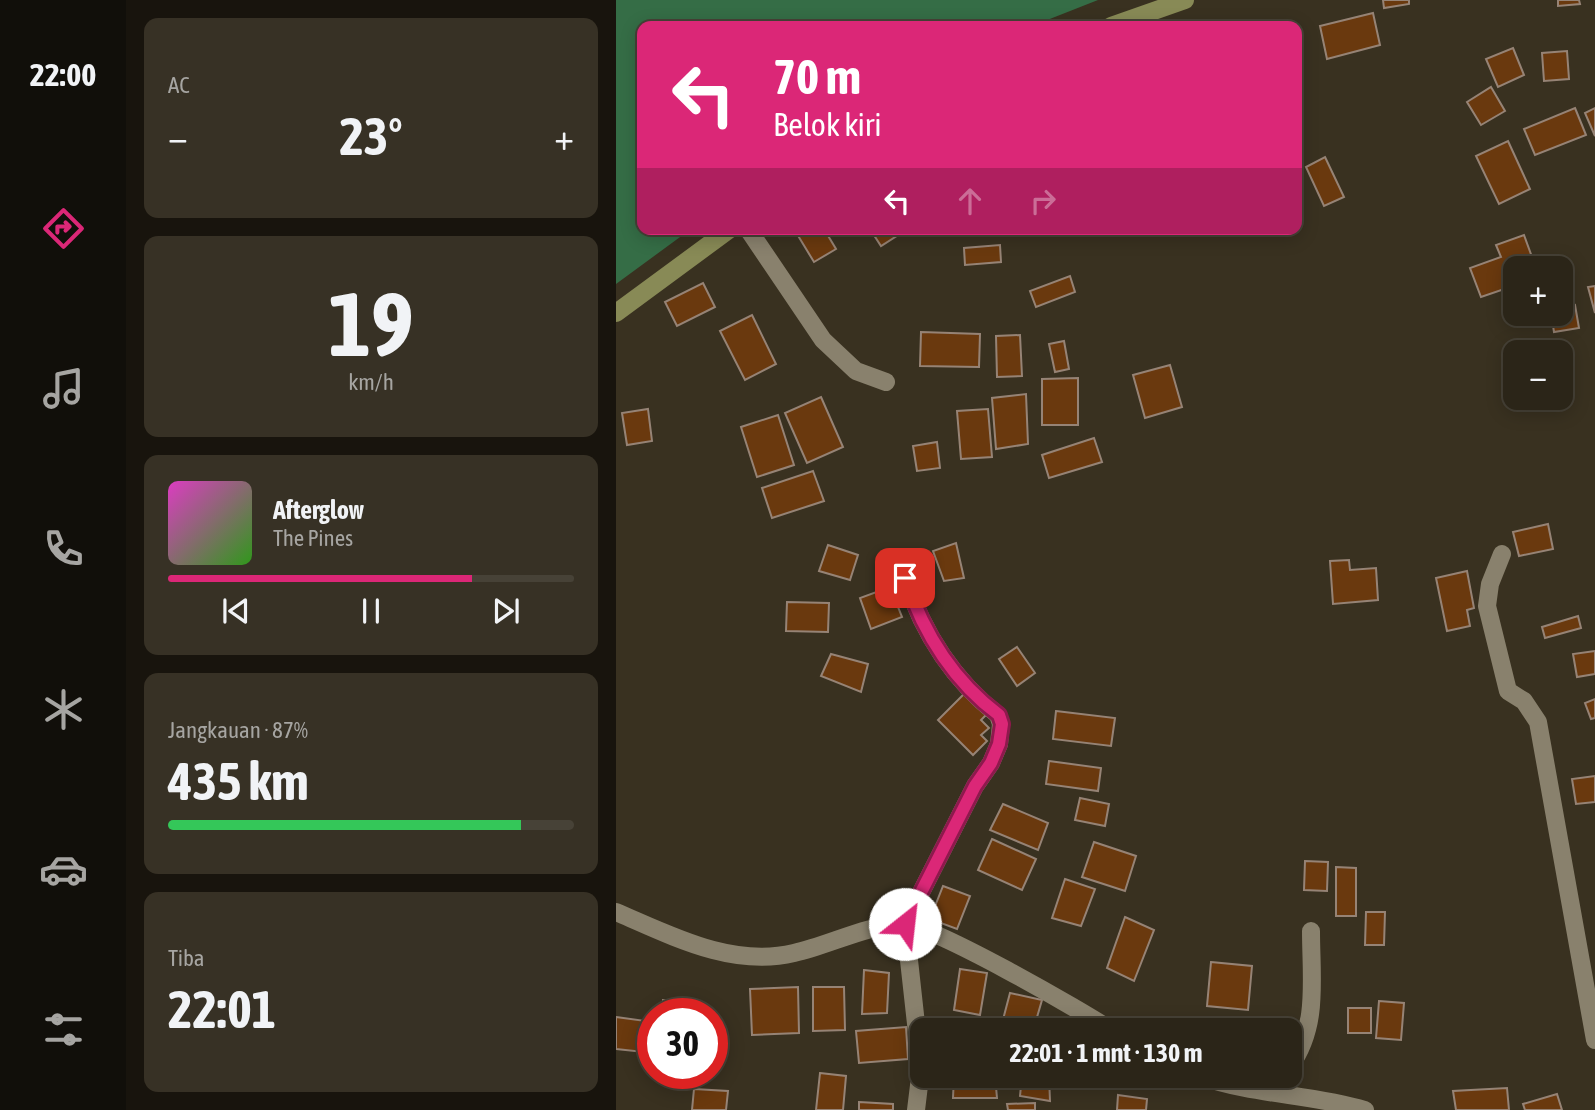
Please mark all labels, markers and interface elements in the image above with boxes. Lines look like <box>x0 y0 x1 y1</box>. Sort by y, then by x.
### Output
text: 70 m <box>773 48 861 104</box>
icon: left <box>658 49 749 140</box>
text: 22:00 <box>30 56 96 93</box>
text: AC <box>168 72 190 98</box>
text: 23° <box>339 106 403 166</box>
text: Belok kiri <box>773 106 882 143</box>
text: − <box>168 115 188 158</box>
text: + <box>554 115 574 158</box>
icon: left <box>878 182 916 220</box>
icon: ahead <box>951 182 989 220</box>
icon: right <box>1024 182 1062 220</box>
icon: directions <box>39 204 88 253</box>
map controls <box>1503 256 1573 410</box>
button: + <box>1503 256 1573 326</box>
text: 19 <box>328 271 414 375</box>
button: − <box>1503 340 1573 410</box>
icon: music <box>39 364 88 413</box>
text: km/h <box>348 369 394 395</box>
text: Afterglow <box>273 495 364 525</box>
icon: phone <box>39 524 88 573</box>
text: The Pines <box>273 525 353 551</box>
pin <box>875 548 935 608</box>
icon: arrive <box>886 559 924 597</box>
icon: previous <box>217 592 255 630</box>
icon: pause <box>352 592 390 630</box>
icon: next <box>487 592 525 630</box>
icon: climate <box>39 685 88 734</box>
text: Jangkauan · 87% <box>168 717 308 743</box>
text: 435 km <box>168 751 309 811</box>
icon: car <box>39 845 88 894</box>
position arrow <box>868 887 942 961</box>
text: Tiba <box>168 945 205 971</box>
text: 22:01 <box>168 979 276 1039</box>
speed limit sign: 30 <box>637 998 728 1089</box>
icon: filters <box>39 1005 88 1054</box>
text: 22:01 · 1 mnt · 130 m <box>1010 1038 1202 1068</box>

